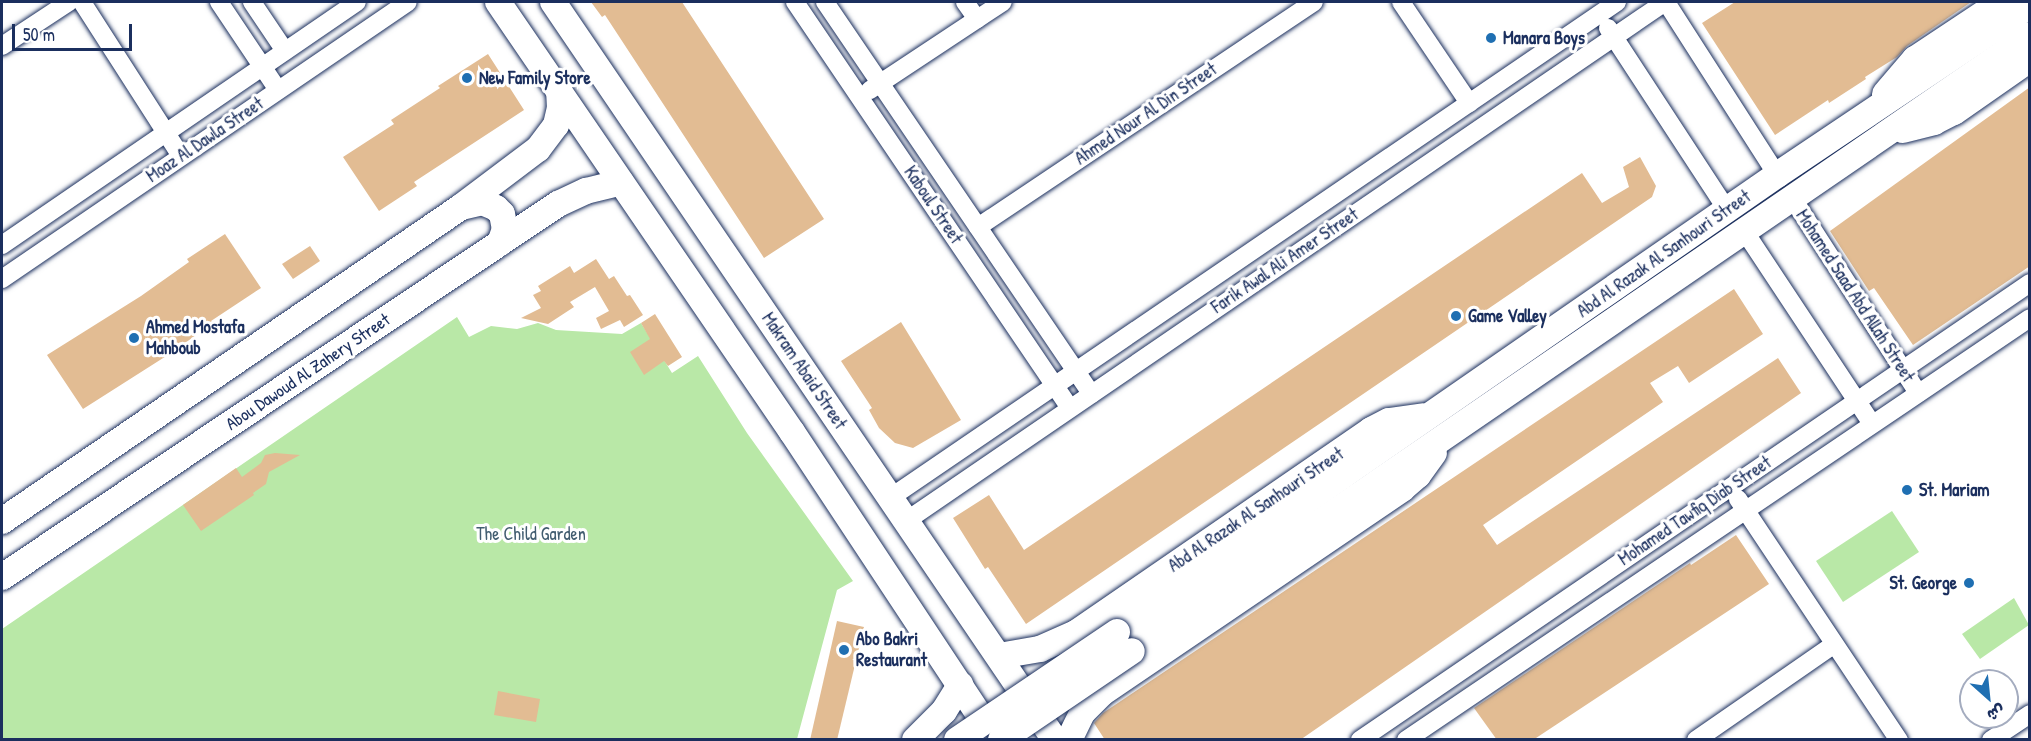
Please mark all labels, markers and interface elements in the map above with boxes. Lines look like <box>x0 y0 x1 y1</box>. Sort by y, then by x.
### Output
scale bar <box>15 12 135 50</box>
text: 50 m <box>23 22 55 47</box>
place label: Manara Boys <box>1503 27 1585 49</box>
marker: Manara Boys <box>1484 31 1498 45</box>
street label: Ahmed Nour Al Din Street <box>1071 58 1221 170</box>
place label: New Family Store <box>479 67 591 89</box>
marker: New Family Store <box>460 71 474 85</box>
street label: Moaz Al Dawla Street <box>142 93 268 187</box>
street label: Kaboul Street <box>899 162 967 248</box>
street label: Abd Al Razak Al Sanhouri Street <box>1573 186 1755 322</box>
street label: Farik Awal Ali Amer Street <box>1208 204 1362 318</box>
street label: Mohamed Saad Abd Allah Street <box>1791 206 1919 386</box>
place label: Game Valley <box>1468 305 1547 327</box>
street label: Abou Dawoud Al Zahery Street <box>222 309 394 435</box>
street label: Makram Abaid Street <box>757 309 851 433</box>
marker: Game Valley <box>1449 309 1463 323</box>
place label: Ahmed Mostafa Mahboub <box>146 317 245 360</box>
marker: Ahmed Mostafa Mahboub <box>127 331 141 345</box>
street label: Abd Al Razak Al Sanhouri Street <box>1164 443 1348 577</box>
street label: Mohamed Tawfiq Diab Street <box>1614 452 1776 570</box>
place label: St. Mariam <box>1919 479 1989 501</box>
marker: St. Mariam <box>1900 483 1914 497</box>
park label: The Child Garden <box>476 523 586 545</box>
place label: St. George <box>1889 572 1957 594</box>
marker: St. George <box>1962 576 1976 590</box>
place label: Abo Bakri Restaurant <box>856 629 927 672</box>
marker: Abo Bakri Restaurant <box>837 643 851 657</box>
north arrow <box>1959 669 2019 729</box>
text: ش <box>1983 699 2009 727</box>

